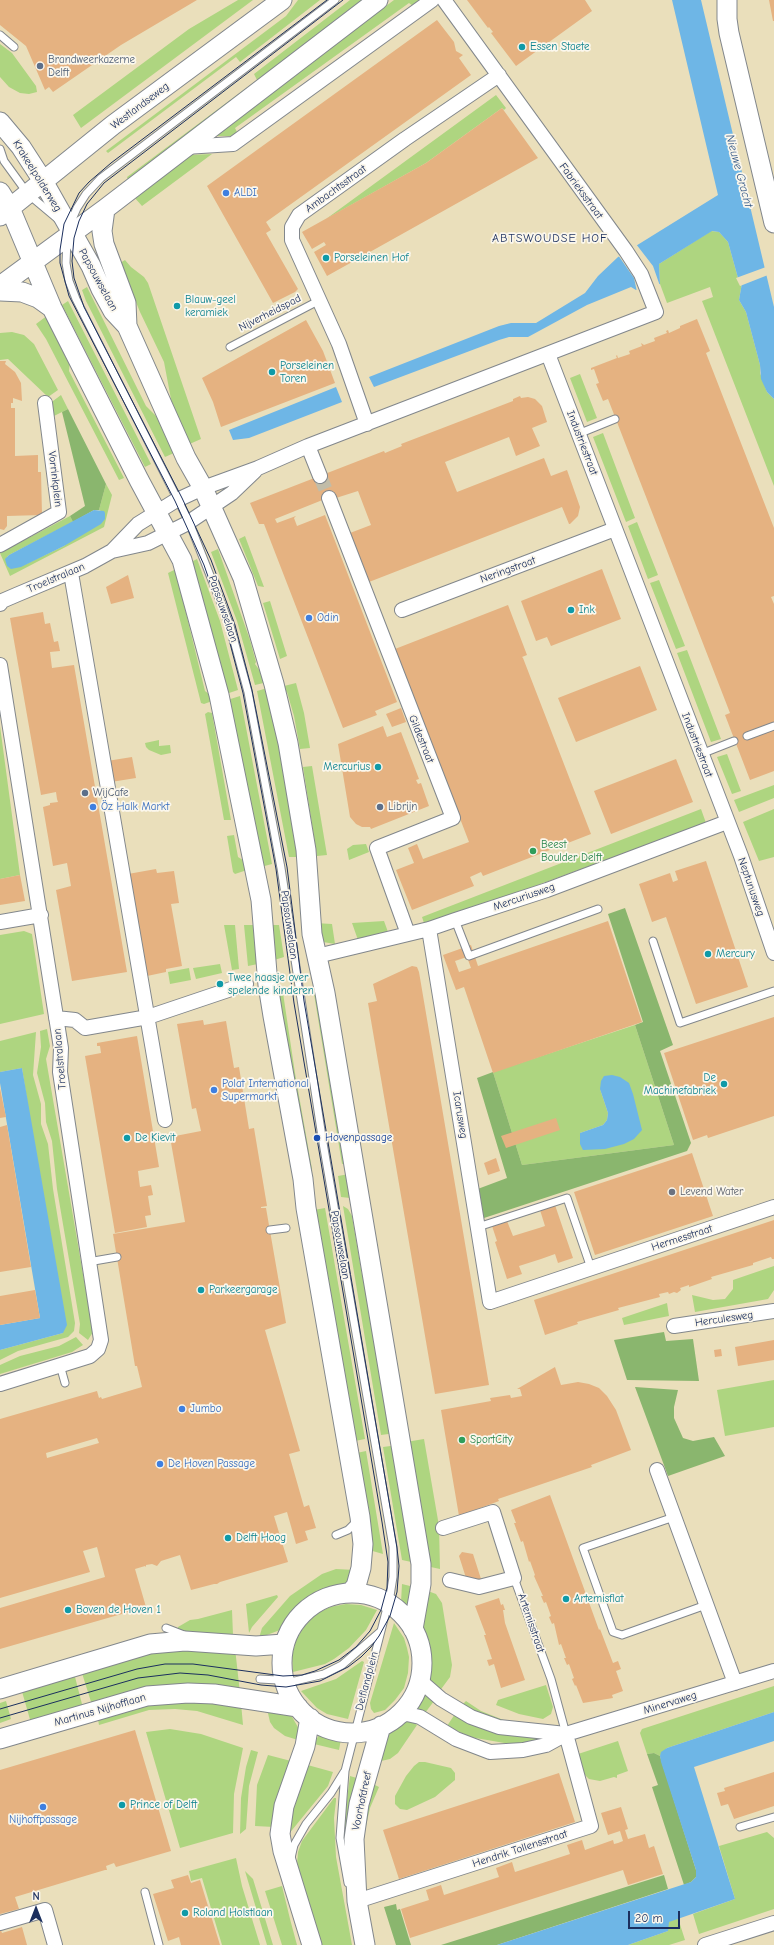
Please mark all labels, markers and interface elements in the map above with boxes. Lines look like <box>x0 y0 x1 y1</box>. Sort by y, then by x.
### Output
place label: Essen Staete <box>530 40 589 54</box>
marker: Essen Staete <box>517 42 527 52</box>
place label: Brandweerkazerne Delft <box>48 53 135 79</box>
marker: Brandweerkazerne Delft <box>35 61 45 71</box>
street label: Westlandseweg <box>108 80 172 132</box>
water label: Nieuwe Gracht <box>722 133 756 209</box>
street label: Krakeelpolderweg <box>10 138 64 214</box>
street label: Fabrieksstraat <box>556 160 606 222</box>
street label: Ambachtsstraat <box>303 162 369 216</box>
place label: ALDI <box>234 186 257 200</box>
marker: ALDI <box>221 188 231 198</box>
district label: ABTSWOUDSE HOF <box>492 232 608 246</box>
street label: Papsouwselaan <box>75 246 121 314</box>
place label: Porseleinen Hof <box>334 251 409 265</box>
marker: Porseleinen Hof <box>321 253 331 263</box>
street label: Nijverheidspad <box>237 292 303 334</box>
place label: Blauw-geel keramiek <box>185 293 236 319</box>
marker: Blauw-geel keramiek <box>172 301 182 311</box>
place label: Porseleinen Toren <box>280 359 334 385</box>
marker: Porseleinen Toren <box>267 367 277 377</box>
street label: Industriestraat <box>564 409 600 477</box>
street label: Vorrinkplein <box>45 450 65 508</box>
street label: Neringstraat <box>479 554 537 586</box>
street label: Troelstralaan <box>25 560 87 596</box>
street label: Papsouwselaan <box>205 574 241 644</box>
place label: Ink <box>579 603 595 617</box>
marker: Ink <box>566 605 576 615</box>
place label: Odin <box>317 611 338 625</box>
marker: Odin <box>304 613 314 623</box>
street label: Industriestraat <box>679 711 715 779</box>
street label: Gildestraat <box>405 713 437 765</box>
place label: Mercurius <box>323 760 370 774</box>
marker: Mercurius <box>373 762 383 772</box>
place label: WijCafe <box>93 786 128 800</box>
marker: WijCafe <box>80 788 90 798</box>
place label: Öz Halk Markt <box>101 800 169 814</box>
place label: Librijn <box>388 800 417 814</box>
marker: Öz Halk Markt <box>88 802 98 812</box>
marker: Librijn <box>375 802 385 812</box>
place label: Beest Boulder Delft <box>541 838 602 864</box>
marker: Beest Boulder Delft <box>528 846 538 856</box>
street label: Neptunusweg <box>735 856 767 918</box>
street label: Mercuriusweg <box>491 880 557 914</box>
street label: Papsouwselaan <box>278 890 300 960</box>
place label: Mercury <box>716 947 755 961</box>
marker: Mercury <box>703 949 713 959</box>
place label: Twee haasje over spelende kinderen <box>228 971 314 997</box>
marker: Twee haasje over spelende kinderen <box>215 979 225 989</box>
street label: Troelstralaan <box>51 1028 69 1090</box>
place label: De Machinefabriek <box>644 1071 716 1097</box>
place label: Polat International Supermarkt <box>222 1077 309 1103</box>
marker: De Machinefabriek <box>719 1079 729 1089</box>
marker: Polat International Supermarkt <box>209 1085 219 1095</box>
street label: Icarusweg <box>450 1090 470 1140</box>
place label: De Kievit <box>135 1131 176 1145</box>
place label: Hovenpassage <box>325 1131 392 1145</box>
marker: De Kievit <box>122 1133 132 1143</box>
marker: Hovenpassage <box>312 1133 322 1143</box>
place label: Levend Water <box>680 1185 743 1199</box>
marker: Levend Water <box>667 1187 677 1197</box>
street label: Papsouwselaan <box>327 1210 353 1280</box>
street label: Hermesstraat <box>650 1222 714 1254</box>
place label: Parkeergarage <box>209 1283 278 1297</box>
marker: Parkeergarage <box>196 1285 206 1295</box>
street label: Herculesweg <box>694 1308 754 1330</box>
place label: Jumbo <box>190 1402 221 1416</box>
marker: Jumbo <box>177 1404 187 1414</box>
place label: SportCity <box>470 1433 513 1447</box>
marker: SportCity <box>457 1435 467 1445</box>
place label: De Hoven Passage <box>168 1457 255 1471</box>
marker: De Hoven Passage <box>155 1459 165 1469</box>
place label: Delft Hoog <box>236 1531 286 1545</box>
marker: Delft Hoog <box>223 1533 233 1543</box>
street label: Artemisstraat <box>515 1592 547 1654</box>
place label: Artemisflat <box>574 1592 624 1606</box>
marker: Artemisflat <box>561 1594 571 1604</box>
place label: Boven de Hoven 1 <box>76 1603 161 1617</box>
marker: Boven de Hoven 1 <box>63 1605 73 1615</box>
street label: Delflandplein <box>353 1650 381 1712</box>
street label: Minervaweg <box>642 1689 698 1717</box>
street label: Martinus Nijhofflaan <box>53 1691 147 1729</box>
street label: Voorhofdreef <box>349 1770 375 1832</box>
place label: Prince of Delft <box>130 1798 197 1812</box>
marker: Prince of Delft <box>117 1800 127 1810</box>
marker: Nijhoffpassage <box>38 1802 48 1812</box>
place label: Nijhoffpassage <box>9 1813 77 1827</box>
street label: Hendrik Tollensstraat <box>471 1827 569 1871</box>
north arrow <box>16 1889 56 1929</box>
text: N <box>32 1890 40 1903</box>
scale bar <box>630 1903 682 1929</box>
place label: Roland Holstlaan <box>193 1906 273 1920</box>
marker: Roland Holstlaan <box>180 1908 190 1918</box>
text: 20 m <box>635 1911 663 1925</box>

